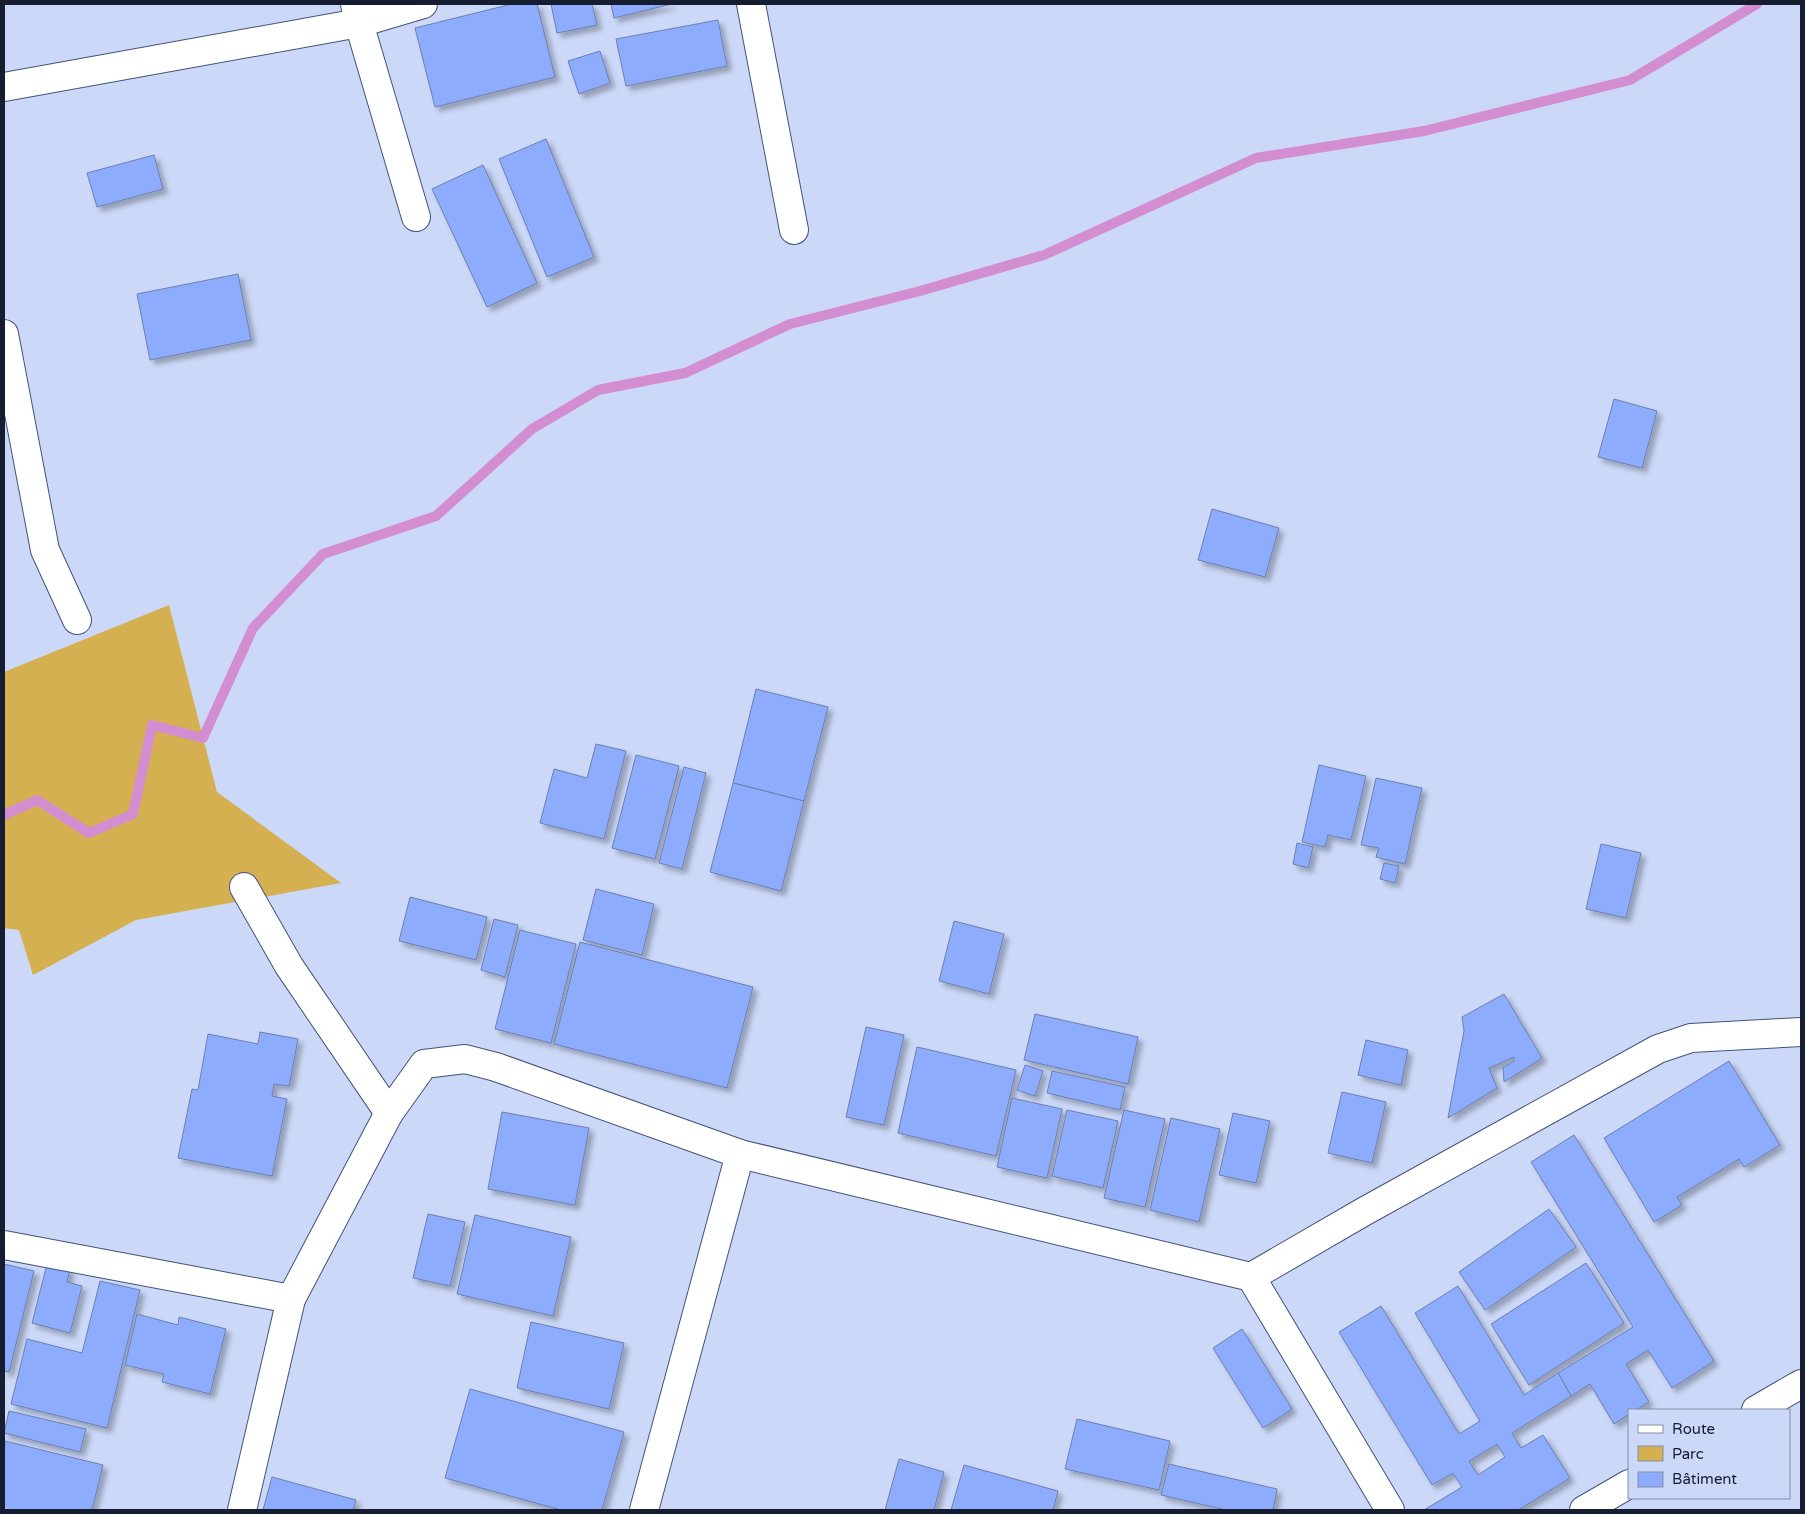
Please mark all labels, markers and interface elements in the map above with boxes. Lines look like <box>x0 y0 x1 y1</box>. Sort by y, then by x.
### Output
legend <box>1628 1409 1790 1499</box>
text: Route <box>1672 1420 1715 1438</box>
text: Parc <box>1672 1445 1704 1463</box>
text: Bâtiment <box>1672 1470 1737 1488</box>

